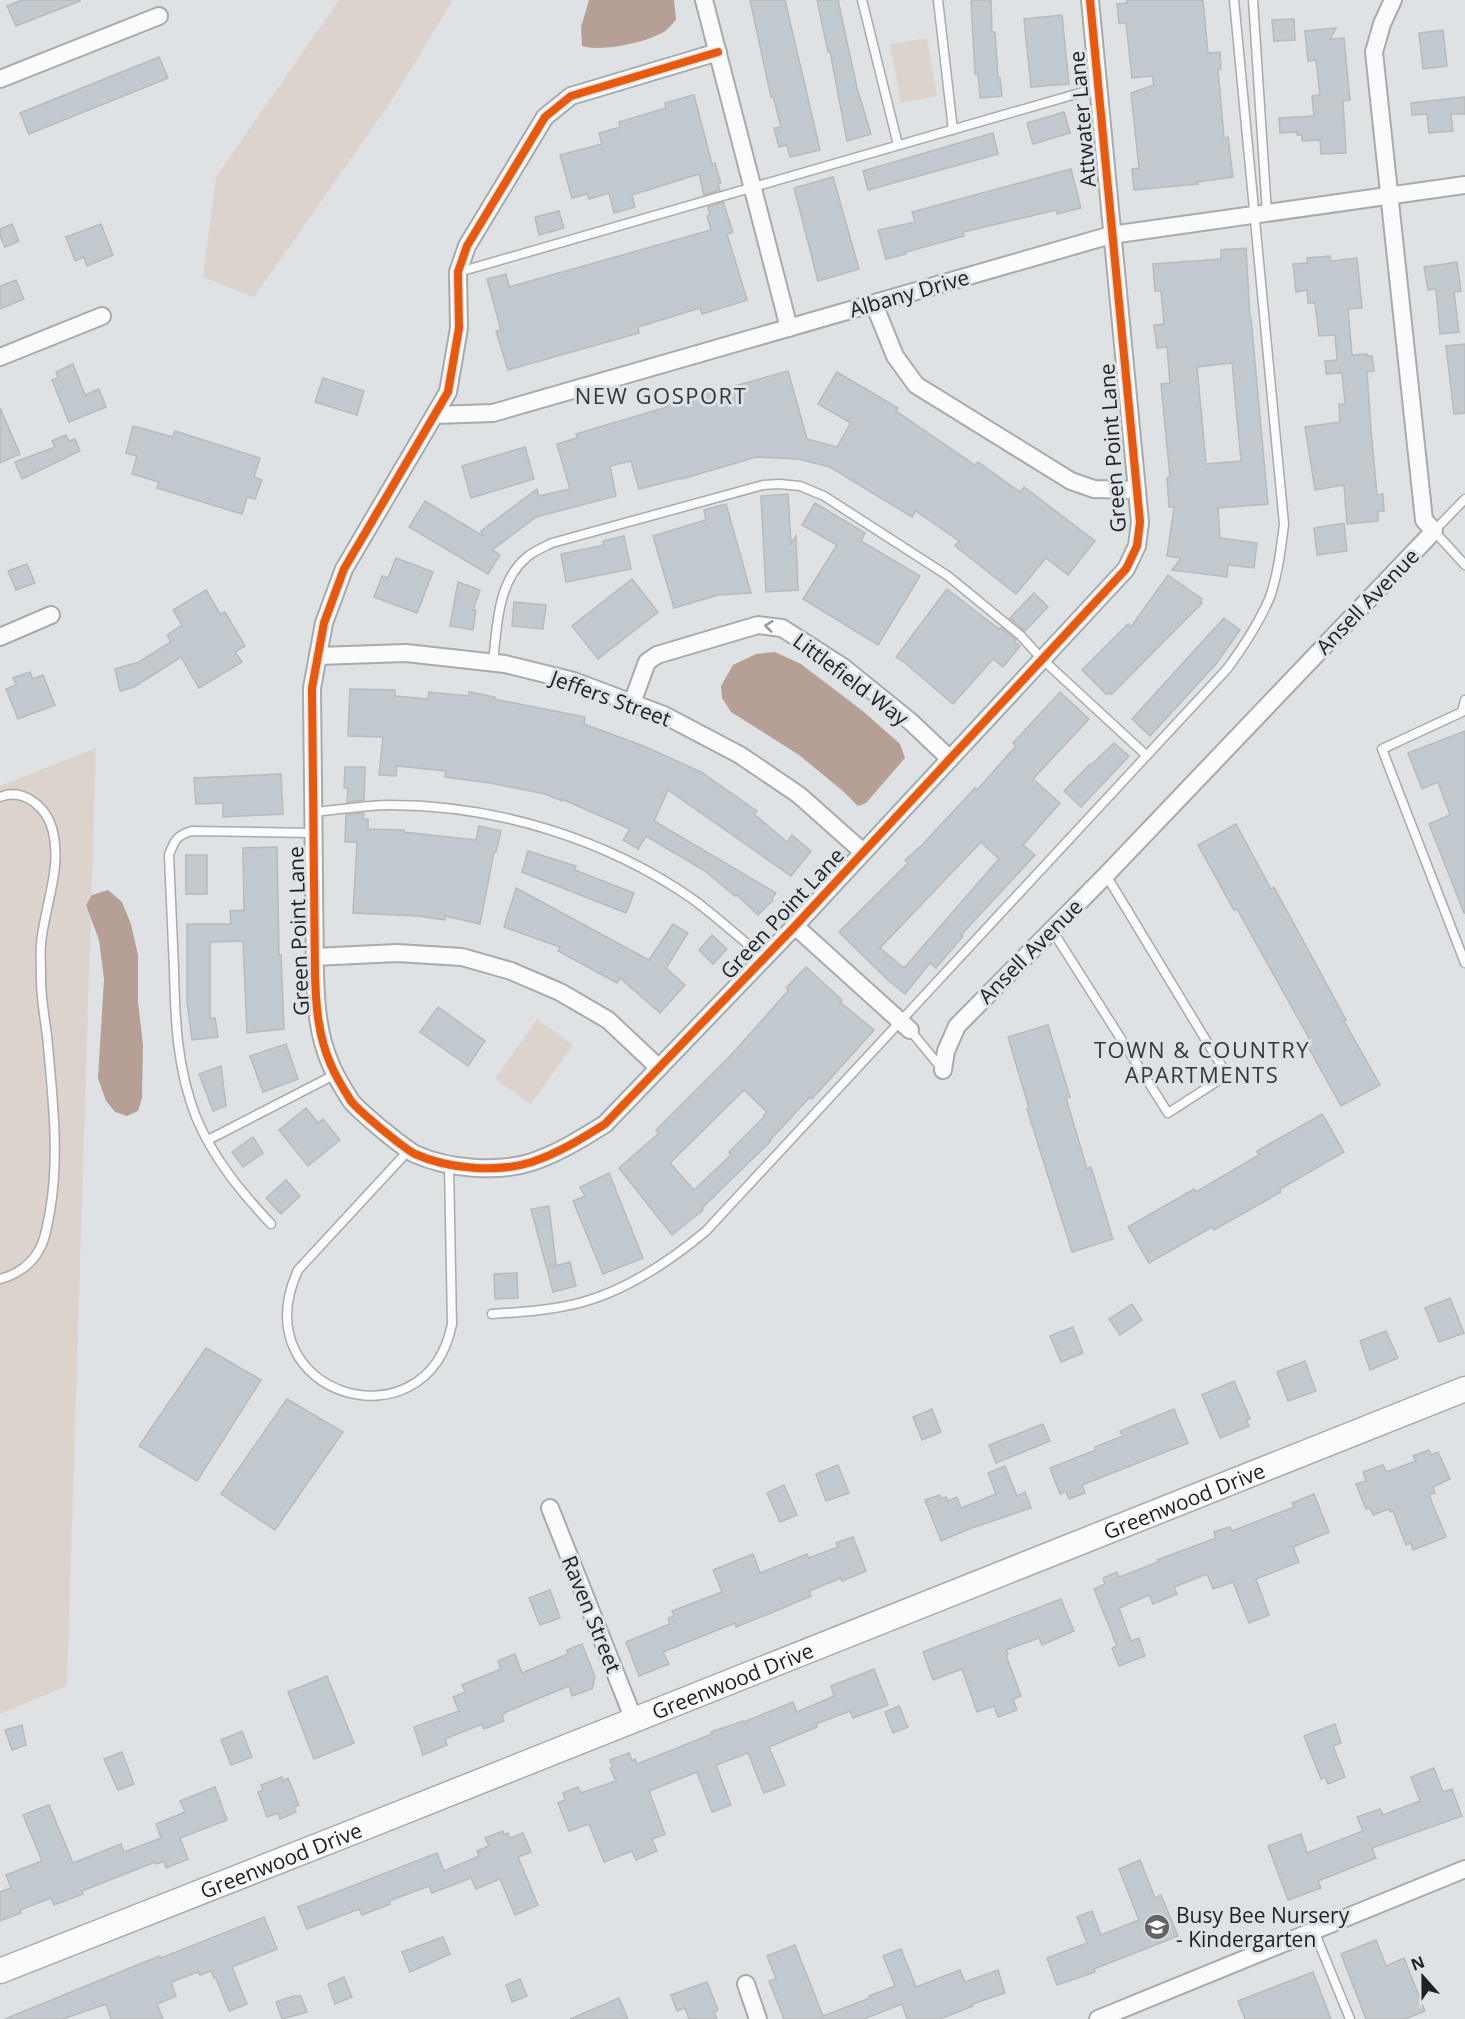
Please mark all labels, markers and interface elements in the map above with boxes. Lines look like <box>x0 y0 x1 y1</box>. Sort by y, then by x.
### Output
street label: Attwater Lane <box>1062 50 1102 188</box>
street label: Albany Drive <box>846 263 972 323</box>
street label: Green Point Lane <box>1092 362 1132 534</box>
district label: NEW GOSPORT <box>575 380 747 410</box>
street label: Ansell Avenue <box>1309 542 1425 660</box>
one-way arrow <box>765 620 774 633</box>
street label: Littlefield Way <box>788 626 915 732</box>
street label: Jeffers Street <box>545 663 675 733</box>
street label: Green Point Lane <box>714 841 850 985</box>
street label: Green Point Lane <box>281 846 315 1016</box>
street label: Ansell Avenue <box>972 893 1088 1009</box>
district label: TOWN & COUNTRY APARTMENTS <box>1094 1034 1310 1089</box>
street label: Greenwood Drive <box>1099 1456 1269 1546</box>
street label: Raven Street <box>556 1551 628 1677</box>
street label: Greenwood Drive <box>648 1636 818 1726</box>
street label: Greenwood Drive <box>196 1816 366 1905</box>
place label: Busy Bee Nursery - Kindergarten <box>1176 1901 1350 1953</box>
school or university icon: Busy Bee Nursery - Kindergarten <box>1142 1912 1172 1942</box>
north arrow <box>1393 1947 1453 2007</box>
text: N <box>1408 1950 1428 1976</box>

